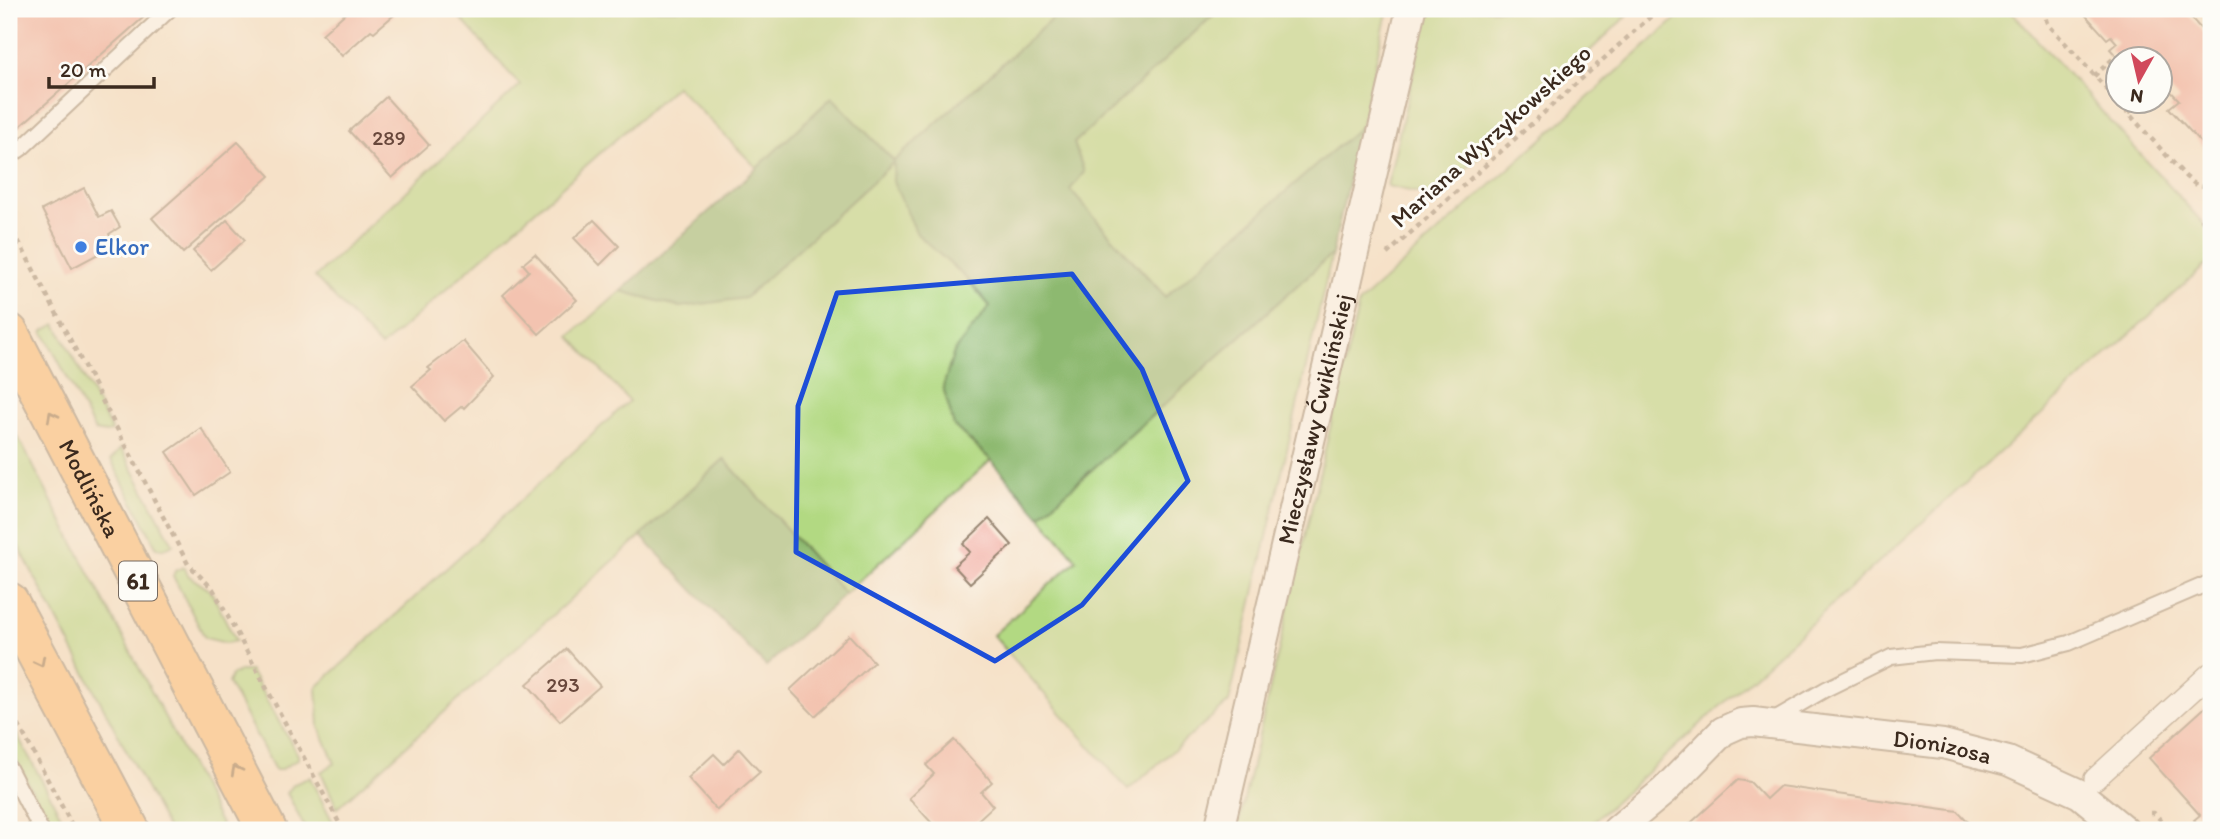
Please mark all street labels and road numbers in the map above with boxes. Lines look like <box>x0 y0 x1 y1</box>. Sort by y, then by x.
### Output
street label: Mariana Wyrzykowskiego <box>1384 38 1597 233</box>
street label: Mieczysławy Ćwiklińskiej <box>1271 291 1358 547</box>
street label: Modlińska <box>53 434 128 543</box>
road number: 61 <box>119 562 157 600</box>
street label: Dionizosa <box>1892 723 1995 770</box>

